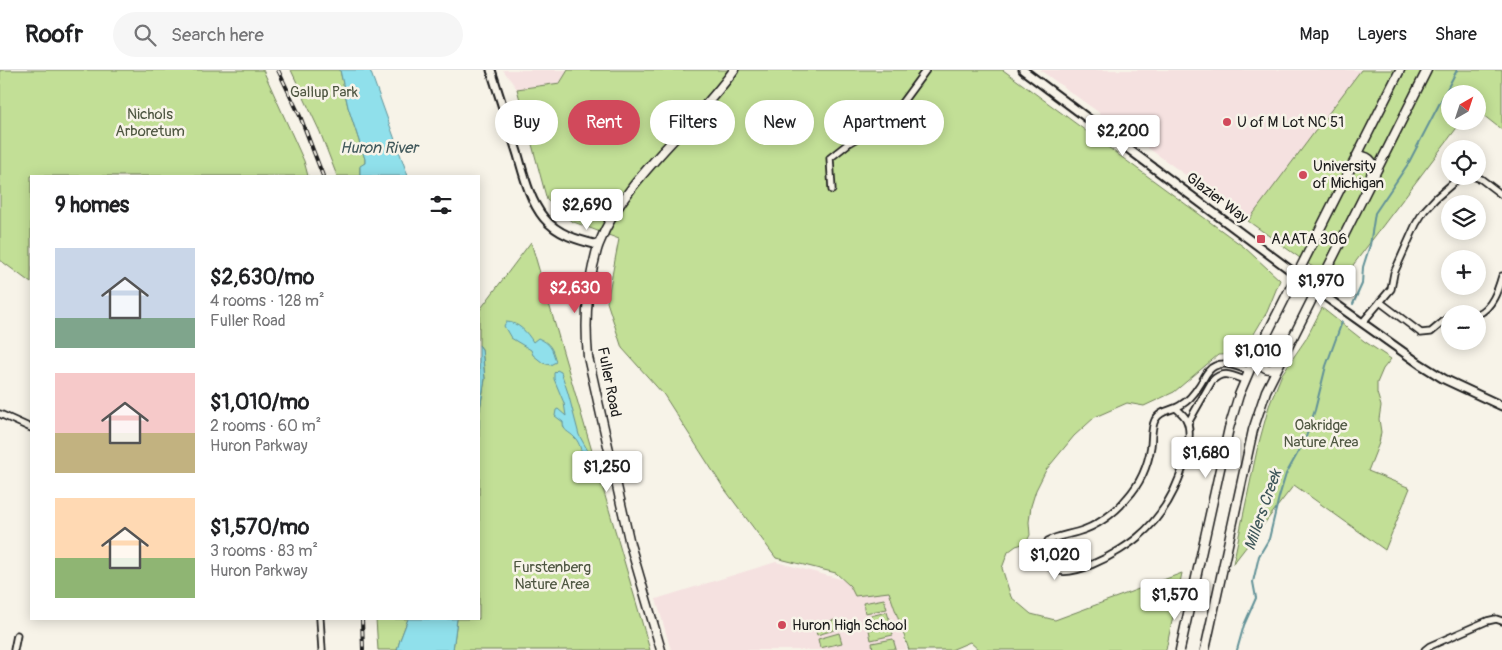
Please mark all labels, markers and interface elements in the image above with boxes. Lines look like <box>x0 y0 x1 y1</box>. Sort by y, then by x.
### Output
search box <box>113 12 463 57</box>
text: Roofr <box>25 20 83 49</box>
icon: search <box>131 21 159 49</box>
text: Search here <box>171 23 264 47</box>
text: Map <box>1300 23 1329 46</box>
text: Layers <box>1357 23 1407 46</box>
text: Share <box>1435 23 1477 46</box>
park label: Gallup Park <box>290 83 359 102</box>
north arrow <box>1441 85 1486 130</box>
map controls <box>1441 85 1486 350</box>
chip: Buy <box>495 100 558 145</box>
chip: Rent <box>568 100 640 145</box>
chip: Filters <box>650 100 735 145</box>
chip: New <box>745 100 814 145</box>
chip: Apartment <box>824 100 944 145</box>
park label: Nichols Arboretum <box>115 105 185 141</box>
place label: U of M Lot NC 51 <box>1237 113 1344 132</box>
pin: $2,200 <box>1082 114 1164 157</box>
marker: U of M Lot NC 51 <box>1221 116 1233 128</box>
text: $2,200 <box>1097 121 1149 141</box>
water label: Huron River <box>340 138 420 158</box>
button: locate <box>1441 140 1486 185</box>
place label: University of Michigan <box>1313 157 1384 193</box>
street label: Glazier Way <box>1182 168 1252 228</box>
marker: University of Michigan <box>1297 169 1309 181</box>
pin: $2,690 <box>546 189 628 231</box>
icon: filters <box>427 191 455 219</box>
text: 9 homes <box>55 192 129 219</box>
text: $2,690 <box>562 195 612 215</box>
button: layers <box>1441 195 1486 240</box>
place label: AAATA 306 <box>1271 230 1347 249</box>
marker: AAATA 306 <box>1255 233 1267 245</box>
button: + <box>1441 250 1486 295</box>
text: $2,630/mo <box>210 264 314 291</box>
pin: $1,970 <box>1280 264 1362 307</box>
icon: home <box>95 268 155 328</box>
text: $1,970 <box>1298 271 1344 291</box>
pin: $2,630 <box>534 272 616 314</box>
text: $2,630 <box>550 278 600 298</box>
text: 4 rooms · 128 m² <box>210 291 325 311</box>
button: − <box>1441 305 1486 350</box>
text: Fuller Road <box>210 311 286 331</box>
pin: $1,010 <box>1217 334 1299 377</box>
text: $1,010 <box>1234 341 1282 361</box>
street label: Fuller Road <box>593 345 625 419</box>
text: $1,010/mo <box>210 389 309 416</box>
icon: home <box>95 393 155 453</box>
text: 2 rooms · 60 m² <box>210 416 321 436</box>
park label: Oakridge Nature Area <box>1283 416 1359 452</box>
text: Huron Parkway <box>210 436 308 456</box>
pin: $1,680 <box>1165 436 1247 479</box>
text: $1,680 <box>1182 443 1230 463</box>
pin: $1,250 <box>566 450 648 493</box>
text: $1,250 <box>583 457 631 477</box>
water label: Millers Creek <box>1240 466 1287 553</box>
text: $1,570/mo <box>210 514 309 541</box>
icon: home <box>95 518 155 578</box>
pin: $1,020 <box>1014 538 1096 581</box>
text: 3 rooms · 83 m² <box>210 541 318 561</box>
text: $1,020 <box>1030 545 1080 565</box>
park label: Furstenberg Nature Area <box>513 558 591 594</box>
text: Huron Parkway <box>210 561 308 581</box>
pin: $1,570 <box>1134 578 1216 621</box>
text: $1,570 <box>1151 585 1199 605</box>
place label: Huron High School <box>792 616 907 635</box>
marker: Huron High School <box>776 619 788 631</box>

